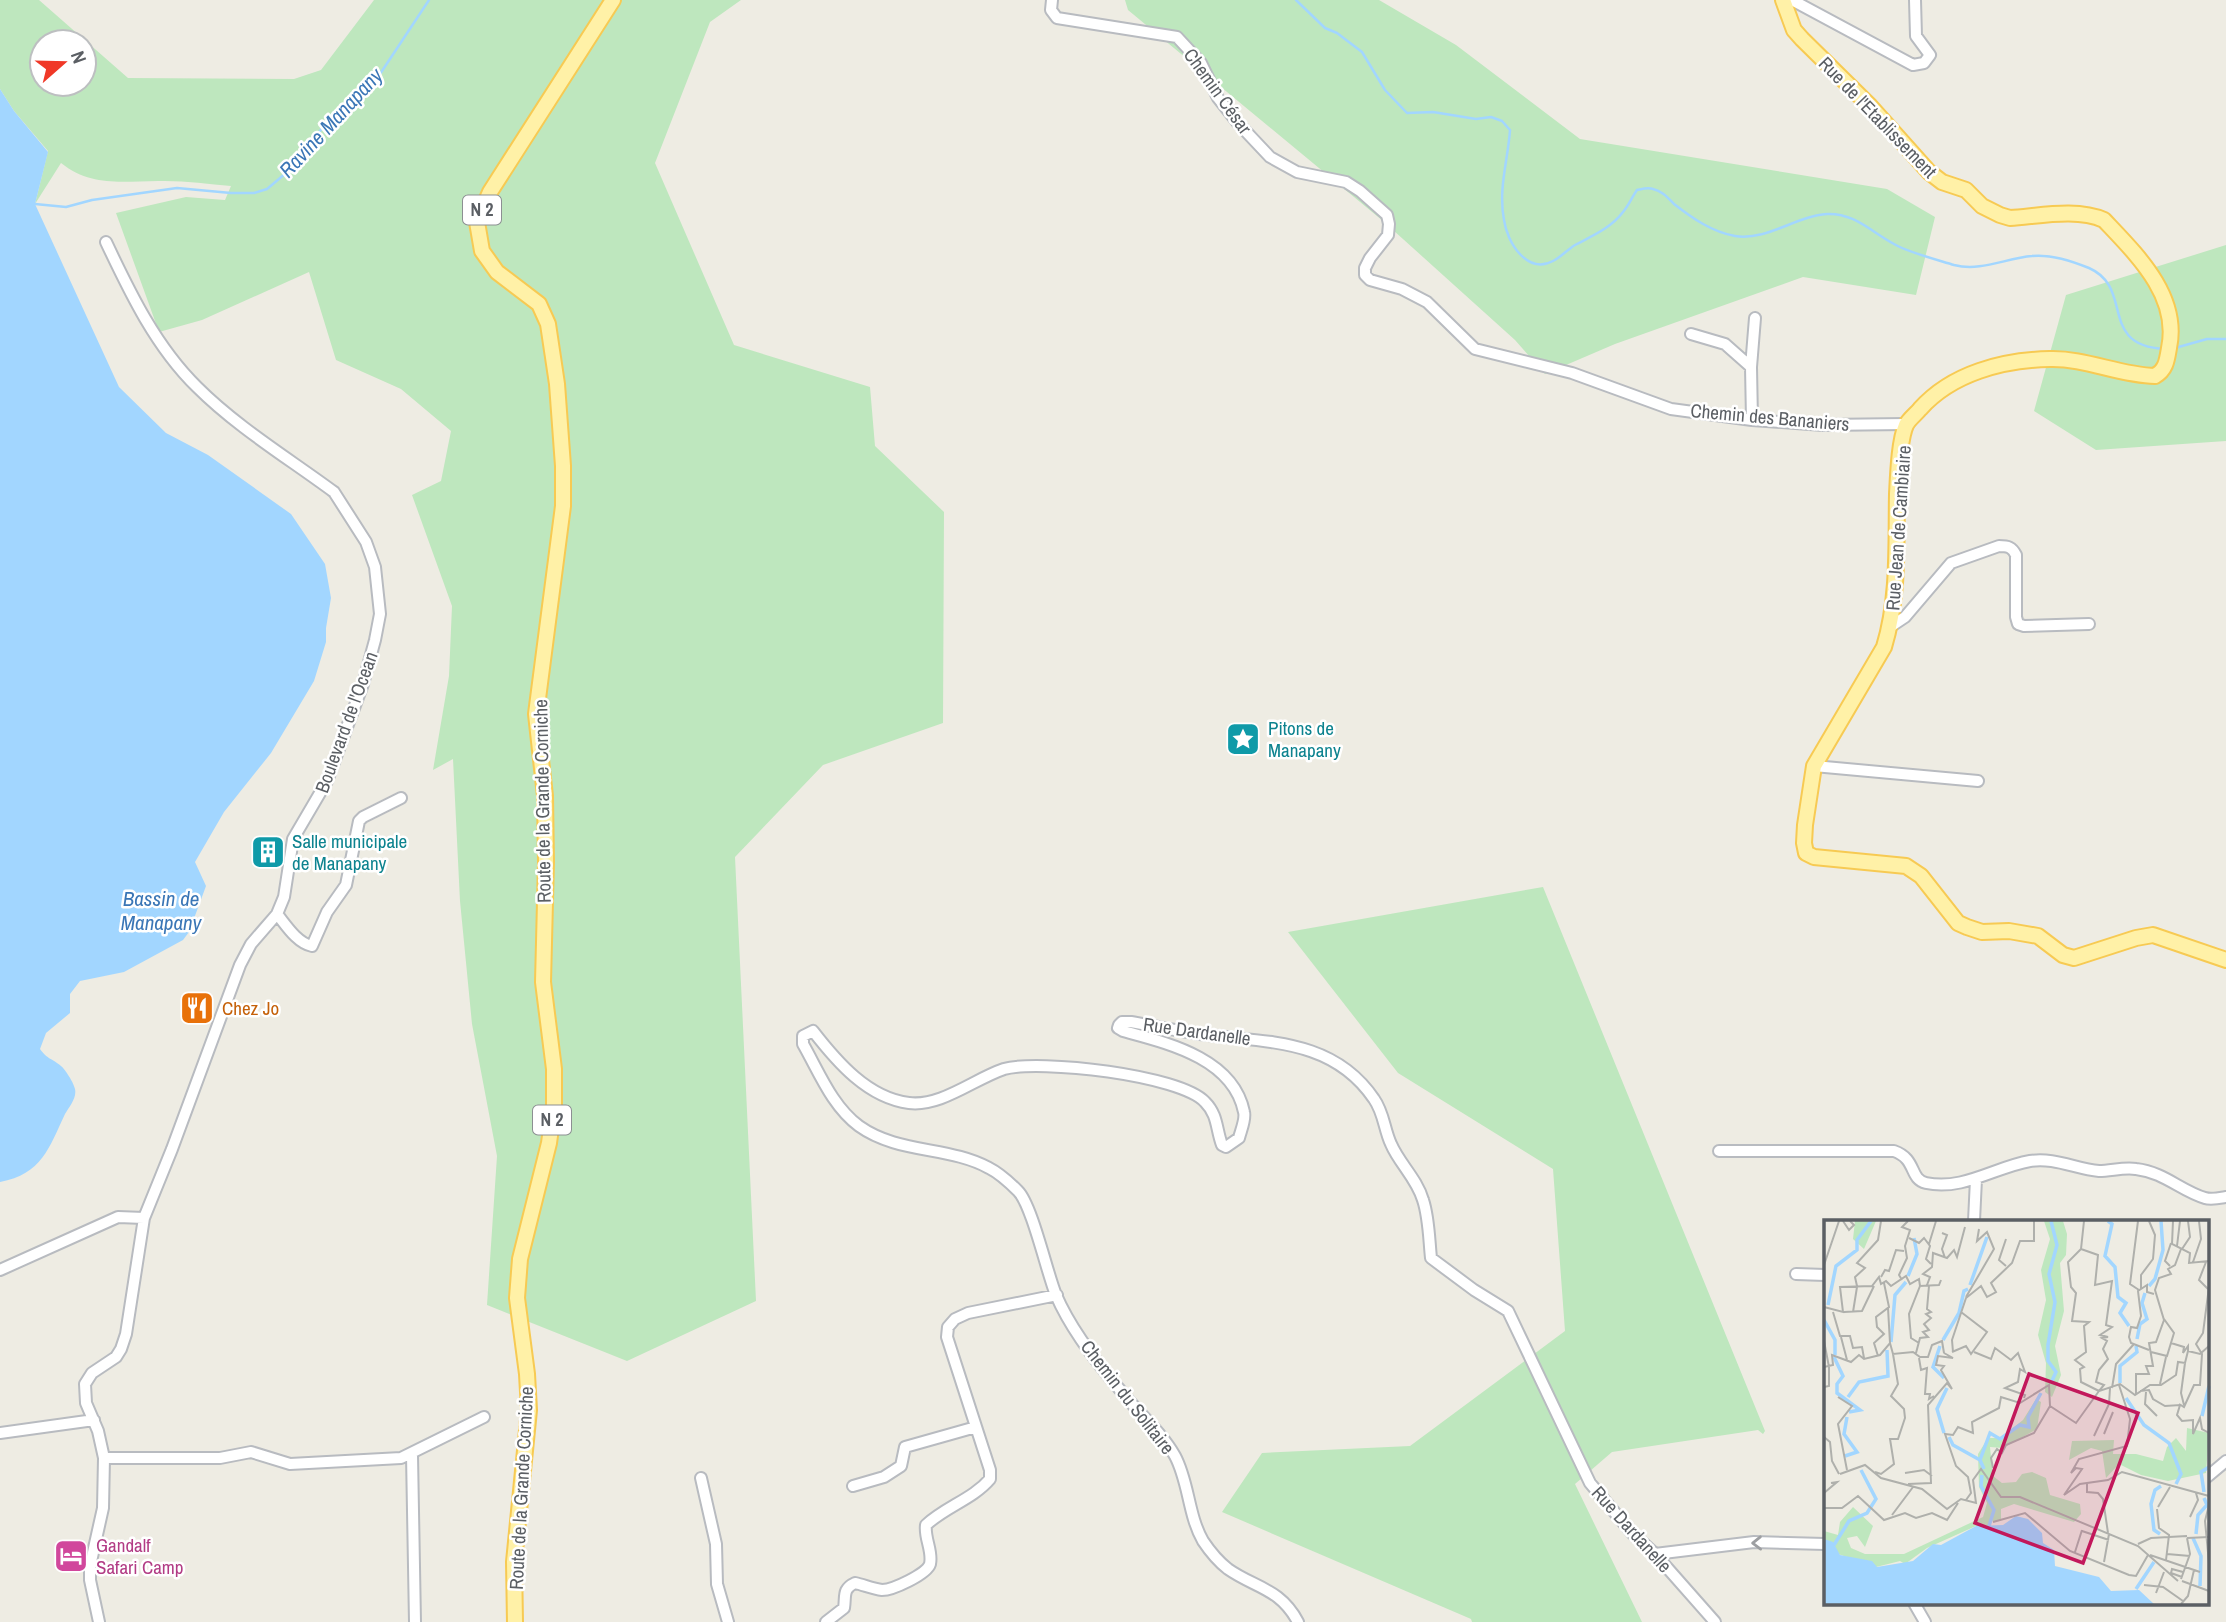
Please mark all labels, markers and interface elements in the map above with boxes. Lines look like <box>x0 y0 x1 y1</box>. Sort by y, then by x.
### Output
north arrow <box>28 28 98 98</box>
street label: Chemin César <box>1178 43 1259 140</box>
text: N <box>65 47 93 67</box>
street label: Rue de l'Etablissement <box>1813 51 1943 184</box>
water label: Ravine Manapany <box>272 61 390 184</box>
road number: N 2 <box>463 196 501 224</box>
street label: Chemin des Bananiers <box>1689 397 1851 437</box>
street label: Rue Jean de Cambiaire <box>1879 445 1917 611</box>
street label: Boulevard de l'Ocean <box>308 648 384 796</box>
street label: Route de la Grande Corniche <box>527 699 557 903</box>
place label: Pitons de Manapany <box>1268 715 1341 763</box>
place icon: Pitons de Manapany <box>1224 720 1262 758</box>
place label: Salle municipale de Manapany <box>292 828 407 876</box>
building icon: Salle municipale de Manapany <box>249 833 287 871</box>
water label: Bassin de Manapany <box>121 884 203 937</box>
restaurant icon: Chez Jo <box>178 989 216 1027</box>
place label: Chez Jo <box>222 995 279 1021</box>
street label: Rue Dardanelle <box>1142 1011 1252 1051</box>
road number: N 2 <box>533 1106 571 1134</box>
inset map <box>1824 1220 2208 1604</box>
street label: Chemin du Solitaire <box>1075 1334 1181 1460</box>
street label: Route de la Grande Corniche <box>503 1386 539 1590</box>
street label: Rue Dardanelle <box>1586 1480 1678 1578</box>
place label: Gandalf Safari Camp <box>96 1532 183 1580</box>
one-way arrow <box>1751 1535 1762 1551</box>
hotel icon: Gandalf Safari Camp <box>52 1537 90 1575</box>

